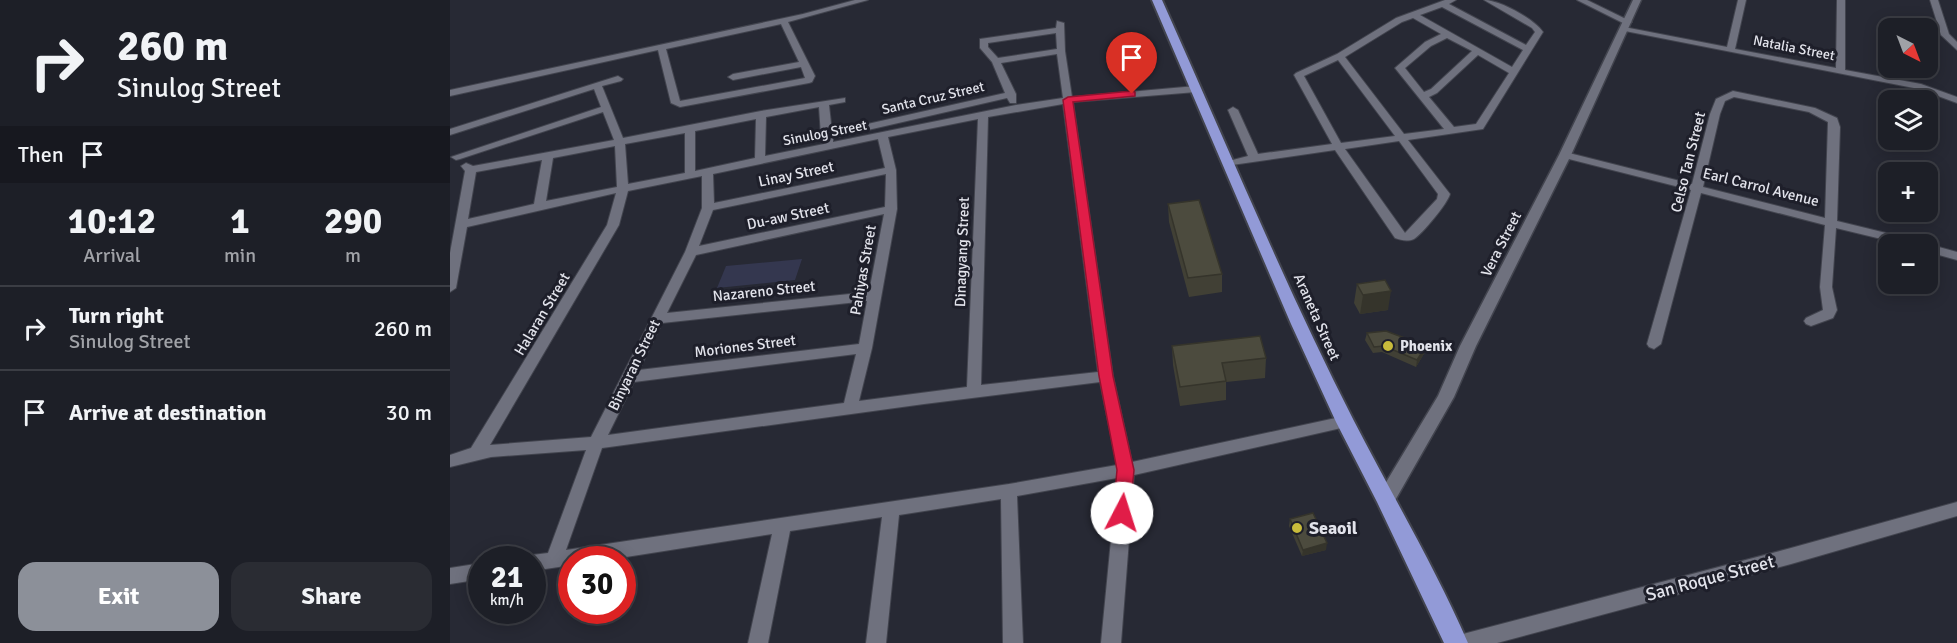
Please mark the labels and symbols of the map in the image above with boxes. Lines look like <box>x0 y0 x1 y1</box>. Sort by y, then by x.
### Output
north arrow <box>1878 18 1938 78</box>
pin <box>1106 32 1157 94</box>
street label: Natalia Street <box>1752 32 1836 64</box>
street label: Santa Cruz Street <box>880 78 986 118</box>
street label: Celso Tan Street <box>1667 110 1709 214</box>
street label: Sinulog Street <box>782 117 868 149</box>
street label: Linay Street <box>757 157 835 191</box>
street label: Earl Carrol Avenue <box>1701 164 1821 210</box>
street label: Dinagyang Street <box>951 197 973 307</box>
street label: Du-aw Street <box>745 198 831 234</box>
street label: Vera Street <box>1477 208 1525 280</box>
street label: Pahiyas Street <box>846 223 880 317</box>
street label: Halaran Street <box>510 269 574 359</box>
street label: Araneta Street <box>1290 271 1344 363</box>
street label: Nazareno Street <box>712 277 816 305</box>
street label: Binyaran Street <box>604 317 664 413</box>
street label: Moriones Street <box>693 331 797 361</box>
place label: Phoenix <box>1400 337 1453 355</box>
marker: Phoenix <box>1381 339 1395 353</box>
position arrow <box>1090 481 1154 545</box>
place label: Seaoil <box>1309 517 1358 539</box>
marker: Seaoil <box>1290 521 1304 535</box>
speed limit sign: 30 <box>558 546 636 624</box>
street label: San Roque Street <box>1643 550 1777 606</box>

